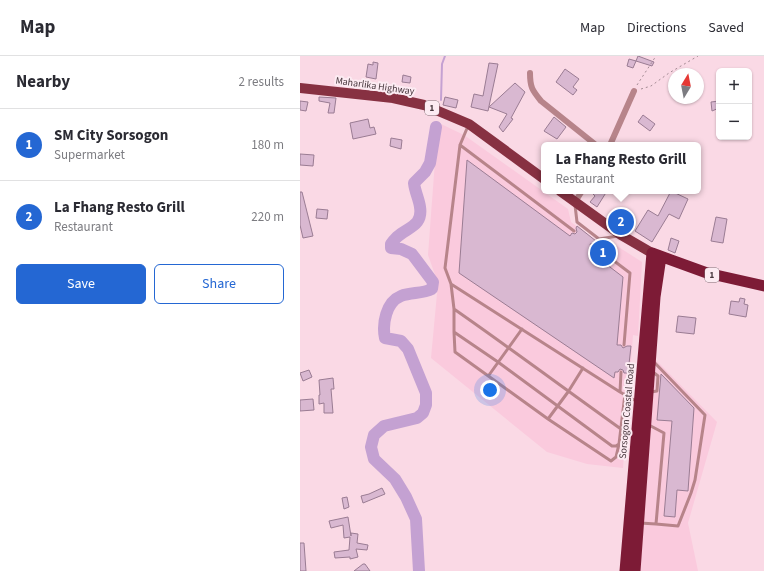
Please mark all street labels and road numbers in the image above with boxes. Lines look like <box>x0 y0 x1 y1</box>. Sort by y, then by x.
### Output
street label: Maharlika Highway <box>335 74 415 98</box>
road number: 1 <box>425 101 439 115</box>
road number: 1 <box>705 268 719 282</box>
street label: Sorsogon Coastal Road <box>616 363 638 459</box>

